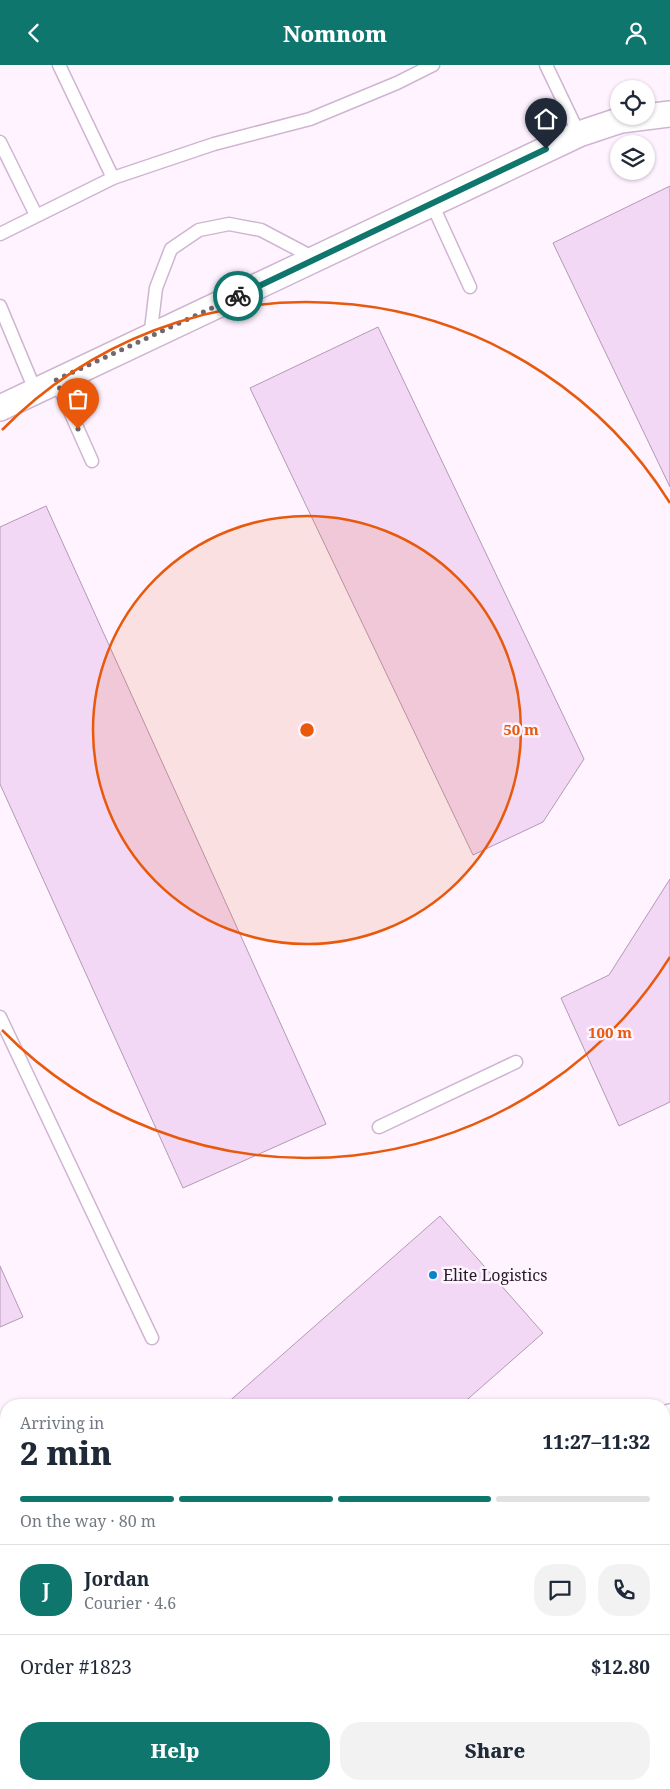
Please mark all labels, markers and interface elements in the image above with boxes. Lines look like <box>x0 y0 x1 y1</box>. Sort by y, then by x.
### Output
text: Nomnom <box>283 18 387 48</box>
icon: back <box>20 19 48 47</box>
icon: person <box>622 19 650 47</box>
map controls <box>610 80 655 180</box>
button: locate <box>610 80 655 125</box>
pin <box>525 98 567 149</box>
icon: home <box>532 105 560 133</box>
button: layers <box>610 135 655 180</box>
courier <box>213 271 263 321</box>
icon: bike <box>224 282 252 310</box>
pin <box>57 378 99 429</box>
icon: bag <box>64 385 92 413</box>
text: 50 m <box>503 719 539 739</box>
centre of rings <box>298 721 316 739</box>
text: 100 m <box>588 1022 632 1042</box>
place label: Elite Logistics <box>443 1264 547 1286</box>
marker: Elite Logistics <box>427 1269 439 1281</box>
text: Arriving in <box>20 1412 104 1434</box>
text: 11:27–11:32 <box>542 1429 650 1455</box>
text: 2 min <box>20 1431 112 1474</box>
text: On the way · 80 m <box>20 1510 156 1532</box>
button: chat <box>534 1564 586 1616</box>
button: phone <box>598 1564 650 1616</box>
text: Jordan <box>84 1566 150 1592</box>
text: J <box>42 1577 50 1603</box>
text: Courier · 4.6 <box>84 1592 176 1614</box>
text: Order #1823 <box>20 1654 132 1680</box>
text: $12.80 <box>591 1654 650 1680</box>
button: Help <box>20 1722 330 1780</box>
button: Share <box>340 1722 650 1780</box>

